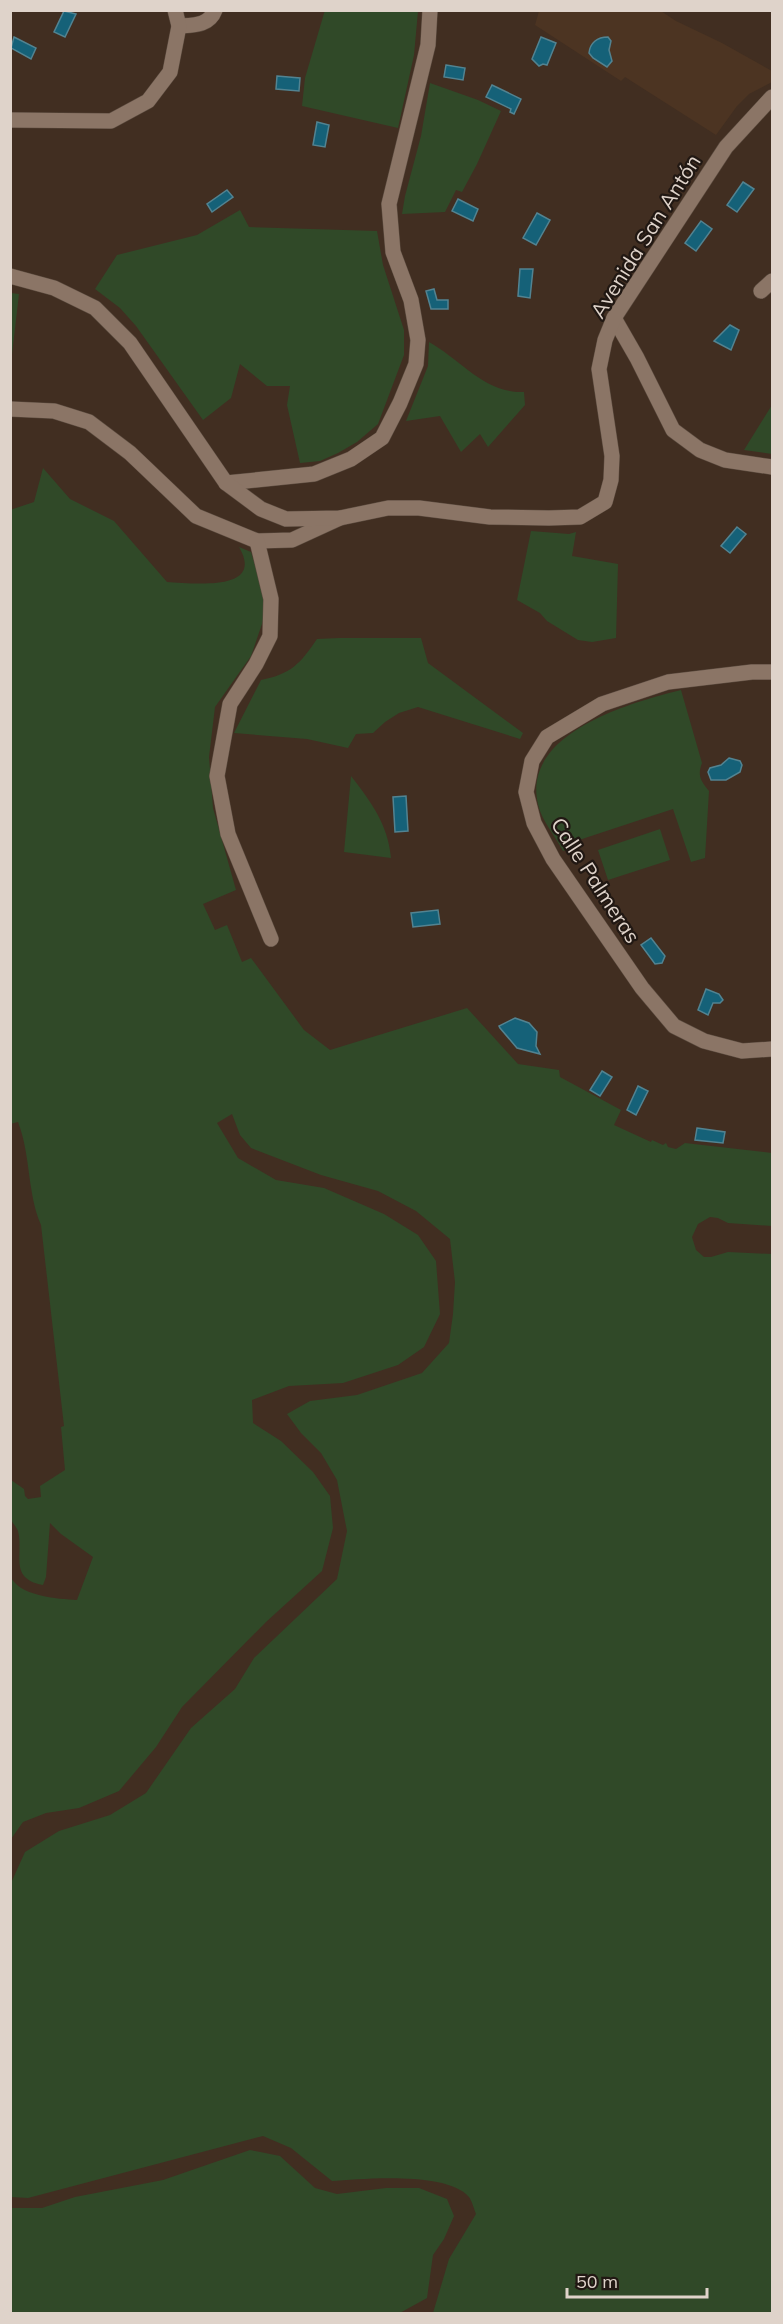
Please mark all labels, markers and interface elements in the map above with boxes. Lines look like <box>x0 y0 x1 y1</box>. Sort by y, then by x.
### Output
street label: Avenida San Antón <box>584 149 706 323</box>
street label: Calle Palmeras <box>546 812 646 948</box>
scale bar <box>567 2261 706 2299</box>
text: 50 m <box>576 2270 618 2293</box>

